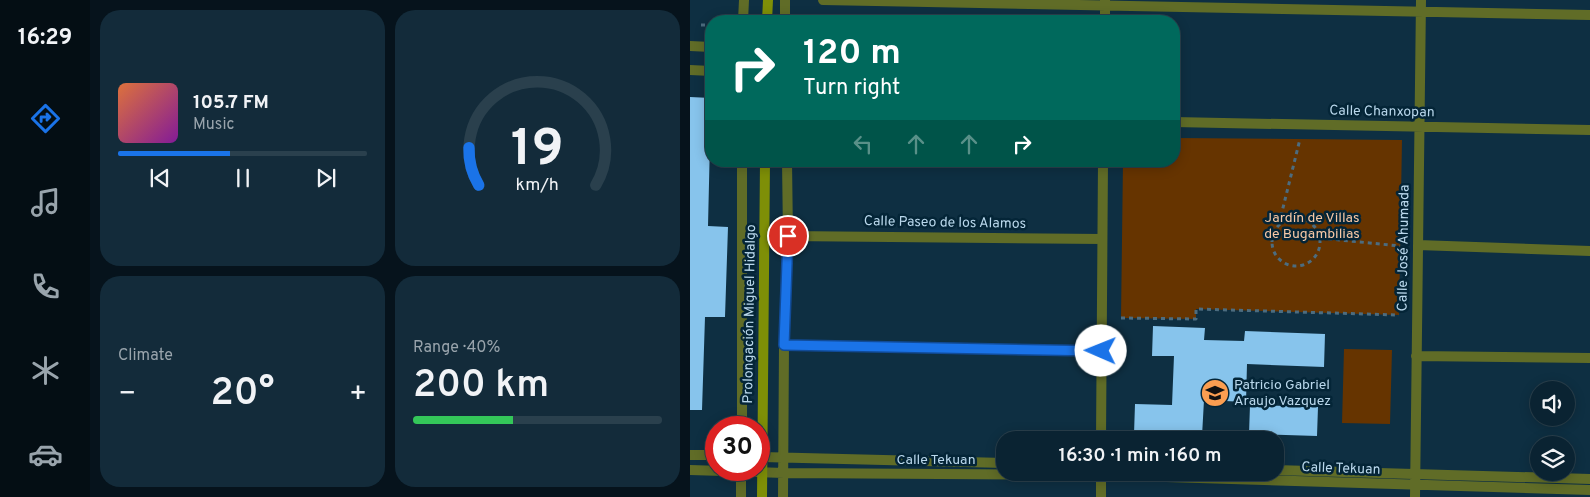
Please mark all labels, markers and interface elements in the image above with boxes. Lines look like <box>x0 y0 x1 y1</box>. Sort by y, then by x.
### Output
text: 16:29 <box>18 25 72 52</box>
text: 120 m <box>803 32 901 76</box>
icon: right <box>720 35 785 100</box>
text: Turn right <box>803 75 900 102</box>
text: 105.7 FM <box>193 91 269 115</box>
icon: directions <box>28 101 63 136</box>
street label: Calle Chanxopan <box>1329 103 1435 121</box>
text: Music <box>193 115 234 135</box>
text: 19 <box>511 118 564 184</box>
icon: left <box>849 130 877 158</box>
icon: ahead <box>902 130 930 158</box>
icon: ahead <box>955 130 983 158</box>
icon: right <box>1008 130 1036 158</box>
icon: previous <box>146 164 174 192</box>
icon: pause <box>229 164 257 192</box>
icon: next <box>312 164 340 192</box>
text: km/h <box>516 174 559 197</box>
icon: music <box>28 185 63 220</box>
street label: Calle José Ahumada <box>1394 185 1414 311</box>
park label: Jardín de Villas de Bugambilias <box>1264 210 1360 243</box>
street label: Calle Paseo de los Alamos <box>864 213 1026 233</box>
pin <box>767 215 809 257</box>
icon: arrive <box>774 222 802 250</box>
street label: Prolongación Miguel Hidalgo <box>740 224 760 404</box>
icon: phone <box>28 269 63 304</box>
position arrow <box>1074 324 1126 376</box>
text: Range · 40% <box>413 338 501 358</box>
text: Climate <box>118 346 173 366</box>
icon: climate <box>28 353 63 388</box>
text: 200 km <box>413 362 549 411</box>
text: 20° <box>211 370 274 419</box>
text: − <box>118 377 136 413</box>
text: + <box>349 377 367 413</box>
place label: Patricio Gabriel Araujo Vazquez <box>1234 377 1331 410</box>
school or university icon: Patricio Gabriel Araujo Vazquez <box>1200 378 1230 408</box>
map controls <box>1530 381 1575 481</box>
button: sound <box>1530 381 1575 426</box>
speed limit sign: 30 <box>705 416 770 481</box>
button: layers <box>1530 436 1575 481</box>
icon: car <box>28 437 63 472</box>
text: 16:30 · 1 min · 160 m <box>1059 444 1221 468</box>
street label: Calle Tekuan <box>896 452 976 469</box>
street label: Calle Tekuan <box>1301 459 1381 479</box>

